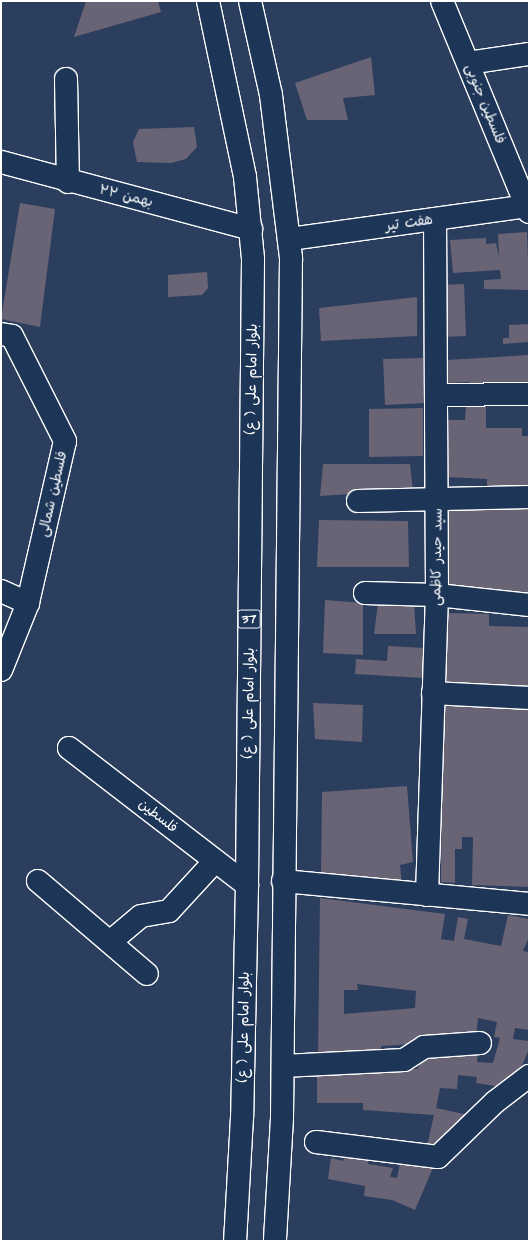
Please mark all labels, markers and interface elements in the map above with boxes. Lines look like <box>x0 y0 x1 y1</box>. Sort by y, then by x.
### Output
street label: فلسطین جنوبی <box>461 62 509 146</box>
street label: ۲۲ بهمن <box>97 181 155 211</box>
street label: هفت تیر <box>384 211 434 235</box>
street label: بلوار امام علی ( ع) <box>243 323 261 435</box>
street label: فلسطین شمالی <box>35 449 71 539</box>
street label: سید حیدر کاظمی <box>428 508 446 606</box>
road number: 37 <box>237 608 261 630</box>
street label: بلوار امام علی ( ع) <box>240 647 258 759</box>
street label: فلسطین <box>135 796 181 836</box>
street label: بلوار امام علی ( ع) <box>235 971 253 1083</box>

